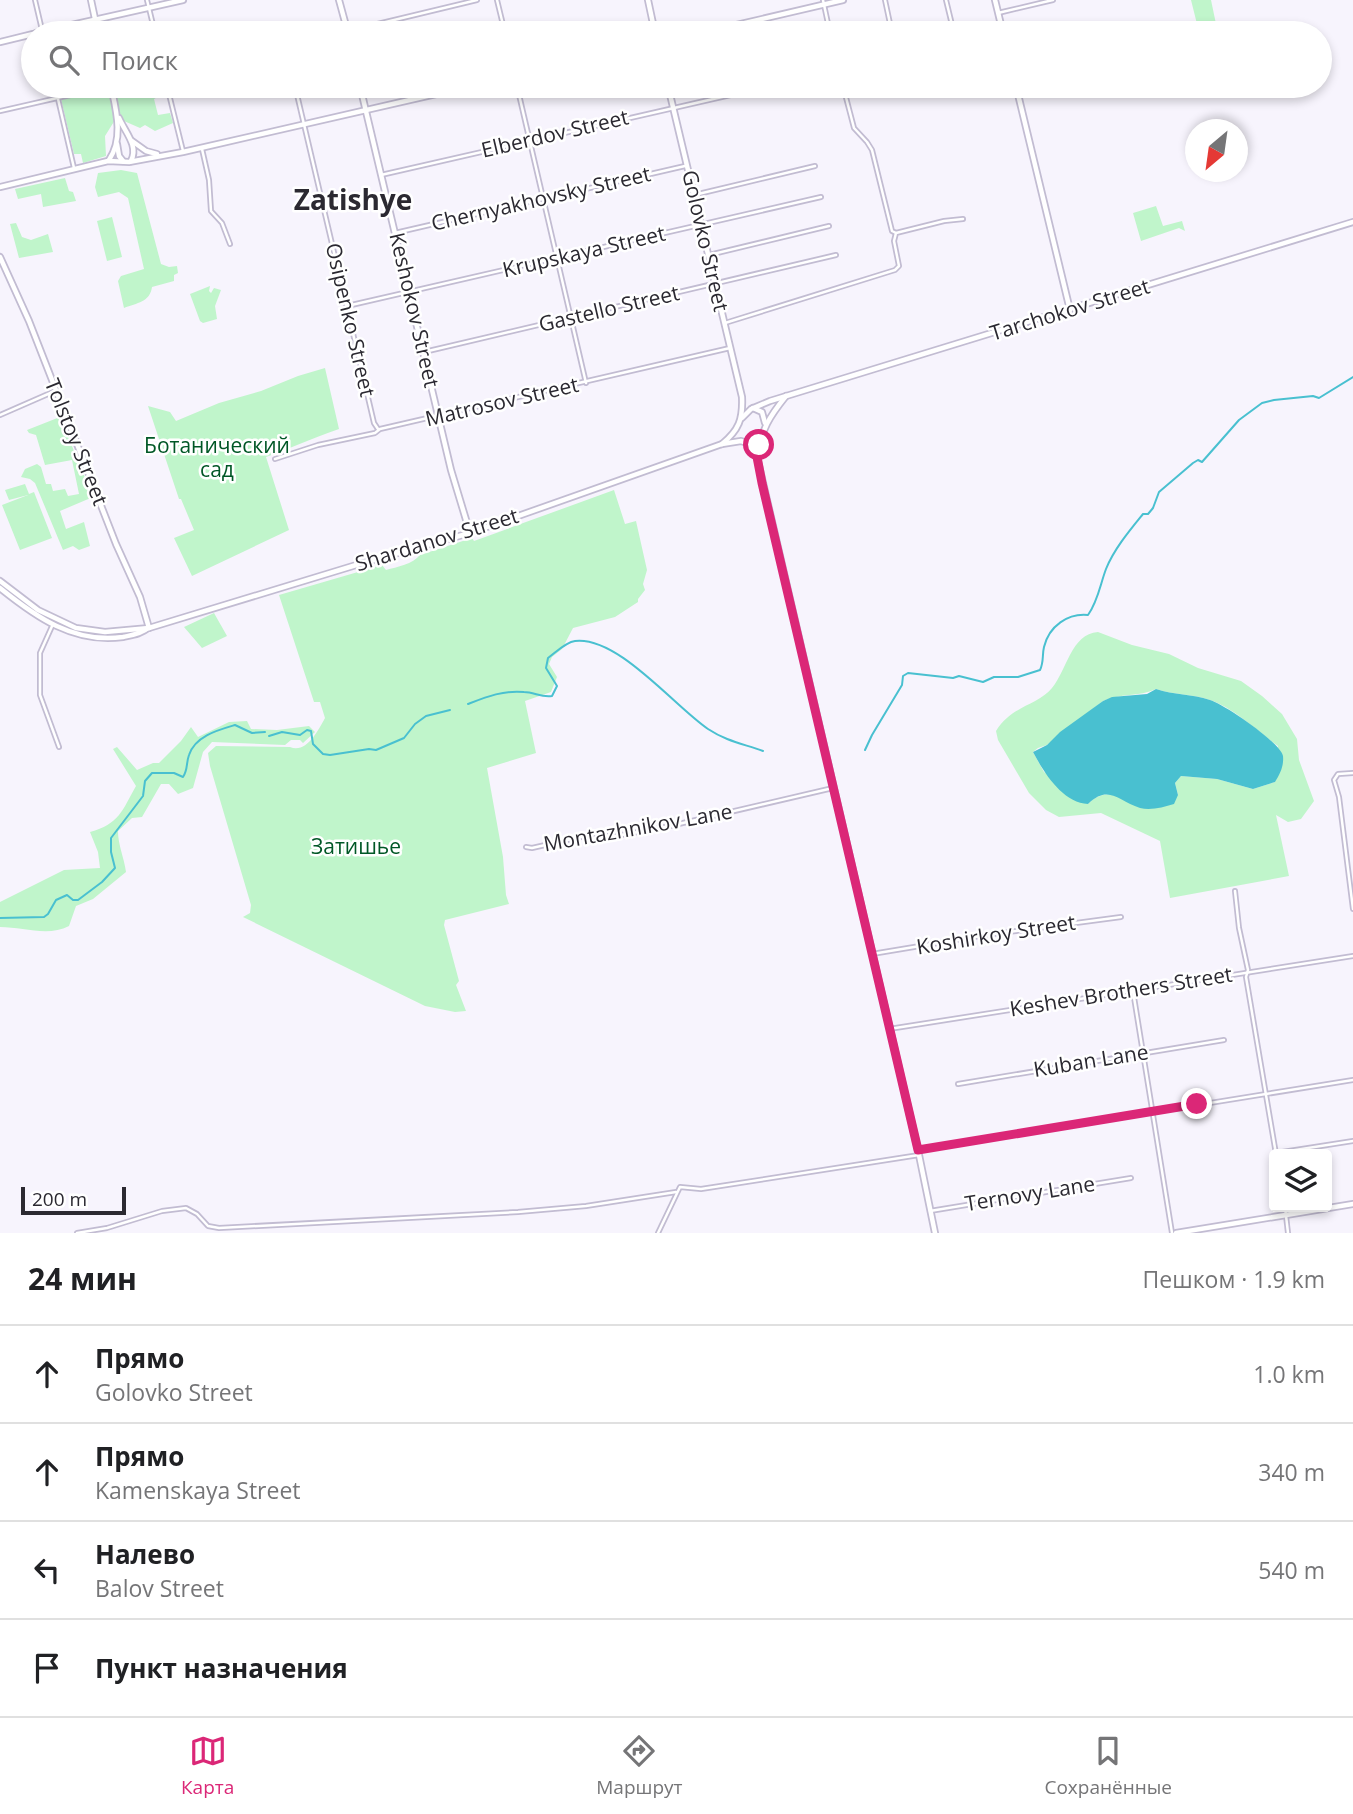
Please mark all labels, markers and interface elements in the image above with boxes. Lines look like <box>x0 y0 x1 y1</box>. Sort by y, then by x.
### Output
search box <box>21 21 1332 98</box>
icon: search <box>45 41 83 79</box>
text: Поиск <box>101 42 178 78</box>
street label: Elberdov Street <box>478 102 631 164</box>
north arrow <box>1185 119 1248 182</box>
street label: Chernyakhovsky Street <box>428 159 653 237</box>
street label: Golovko Street <box>676 167 736 314</box>
district label: Zatishye <box>294 180 412 218</box>
street label: Krupskaya Street <box>500 219 668 283</box>
street label: Keshokov Street <box>384 229 446 390</box>
street label: Osipenko Street <box>320 240 382 399</box>
street label: Tarchokov Street <box>986 271 1153 347</box>
street label: Gastello Street <box>536 278 682 338</box>
street label: Matrosov Street <box>422 370 581 432</box>
street label: Tolstoy Street <box>39 374 115 509</box>
route start <box>743 429 774 460</box>
park label: Ботанический сад <box>144 431 290 483</box>
street label: Shardanov Street <box>352 501 522 577</box>
street label: Montazhnikov Lane <box>541 797 734 857</box>
park label: Затишье <box>311 832 401 860</box>
street label: Koshirkoy Street <box>914 908 1077 960</box>
street label: Keshev Brothers Street <box>1008 960 1234 1022</box>
street label: Kuban Lane <box>1031 1037 1150 1083</box>
route end <box>1181 1088 1212 1119</box>
map controls <box>1269 1149 1332 1212</box>
button: layers <box>1269 1149 1332 1212</box>
street label: Ternovy Lane <box>963 1169 1097 1217</box>
scale bar <box>21 1184 126 1216</box>
text: 200 m <box>32 1186 87 1212</box>
text: 24 мин <box>28 1258 137 1299</box>
text: Пешком · 1.9 km <box>1143 1263 1325 1295</box>
text: Прямо <box>95 1340 184 1376</box>
icon: ahead <box>28 1355 66 1393</box>
text: 1.0 km <box>1253 1358 1325 1390</box>
text: Golovko Street <box>95 1376 253 1408</box>
text: Прямо <box>95 1438 184 1474</box>
icon: ahead <box>28 1453 66 1491</box>
text: 340 m <box>1258 1456 1325 1488</box>
text: Kamenskaya Street <box>95 1474 301 1506</box>
text: Налево <box>95 1536 195 1572</box>
icon: left <box>28 1551 66 1589</box>
text: 540 m <box>1258 1554 1325 1586</box>
text: Balov Street <box>95 1572 224 1604</box>
icon: arrive <box>28 1649 66 1687</box>
text: Пункт назначения <box>95 1650 348 1686</box>
tab: Карта <box>181 1732 234 1800</box>
tab: Маршрут <box>596 1732 683 1800</box>
tab: Сохранённые <box>1044 1732 1172 1800</box>

